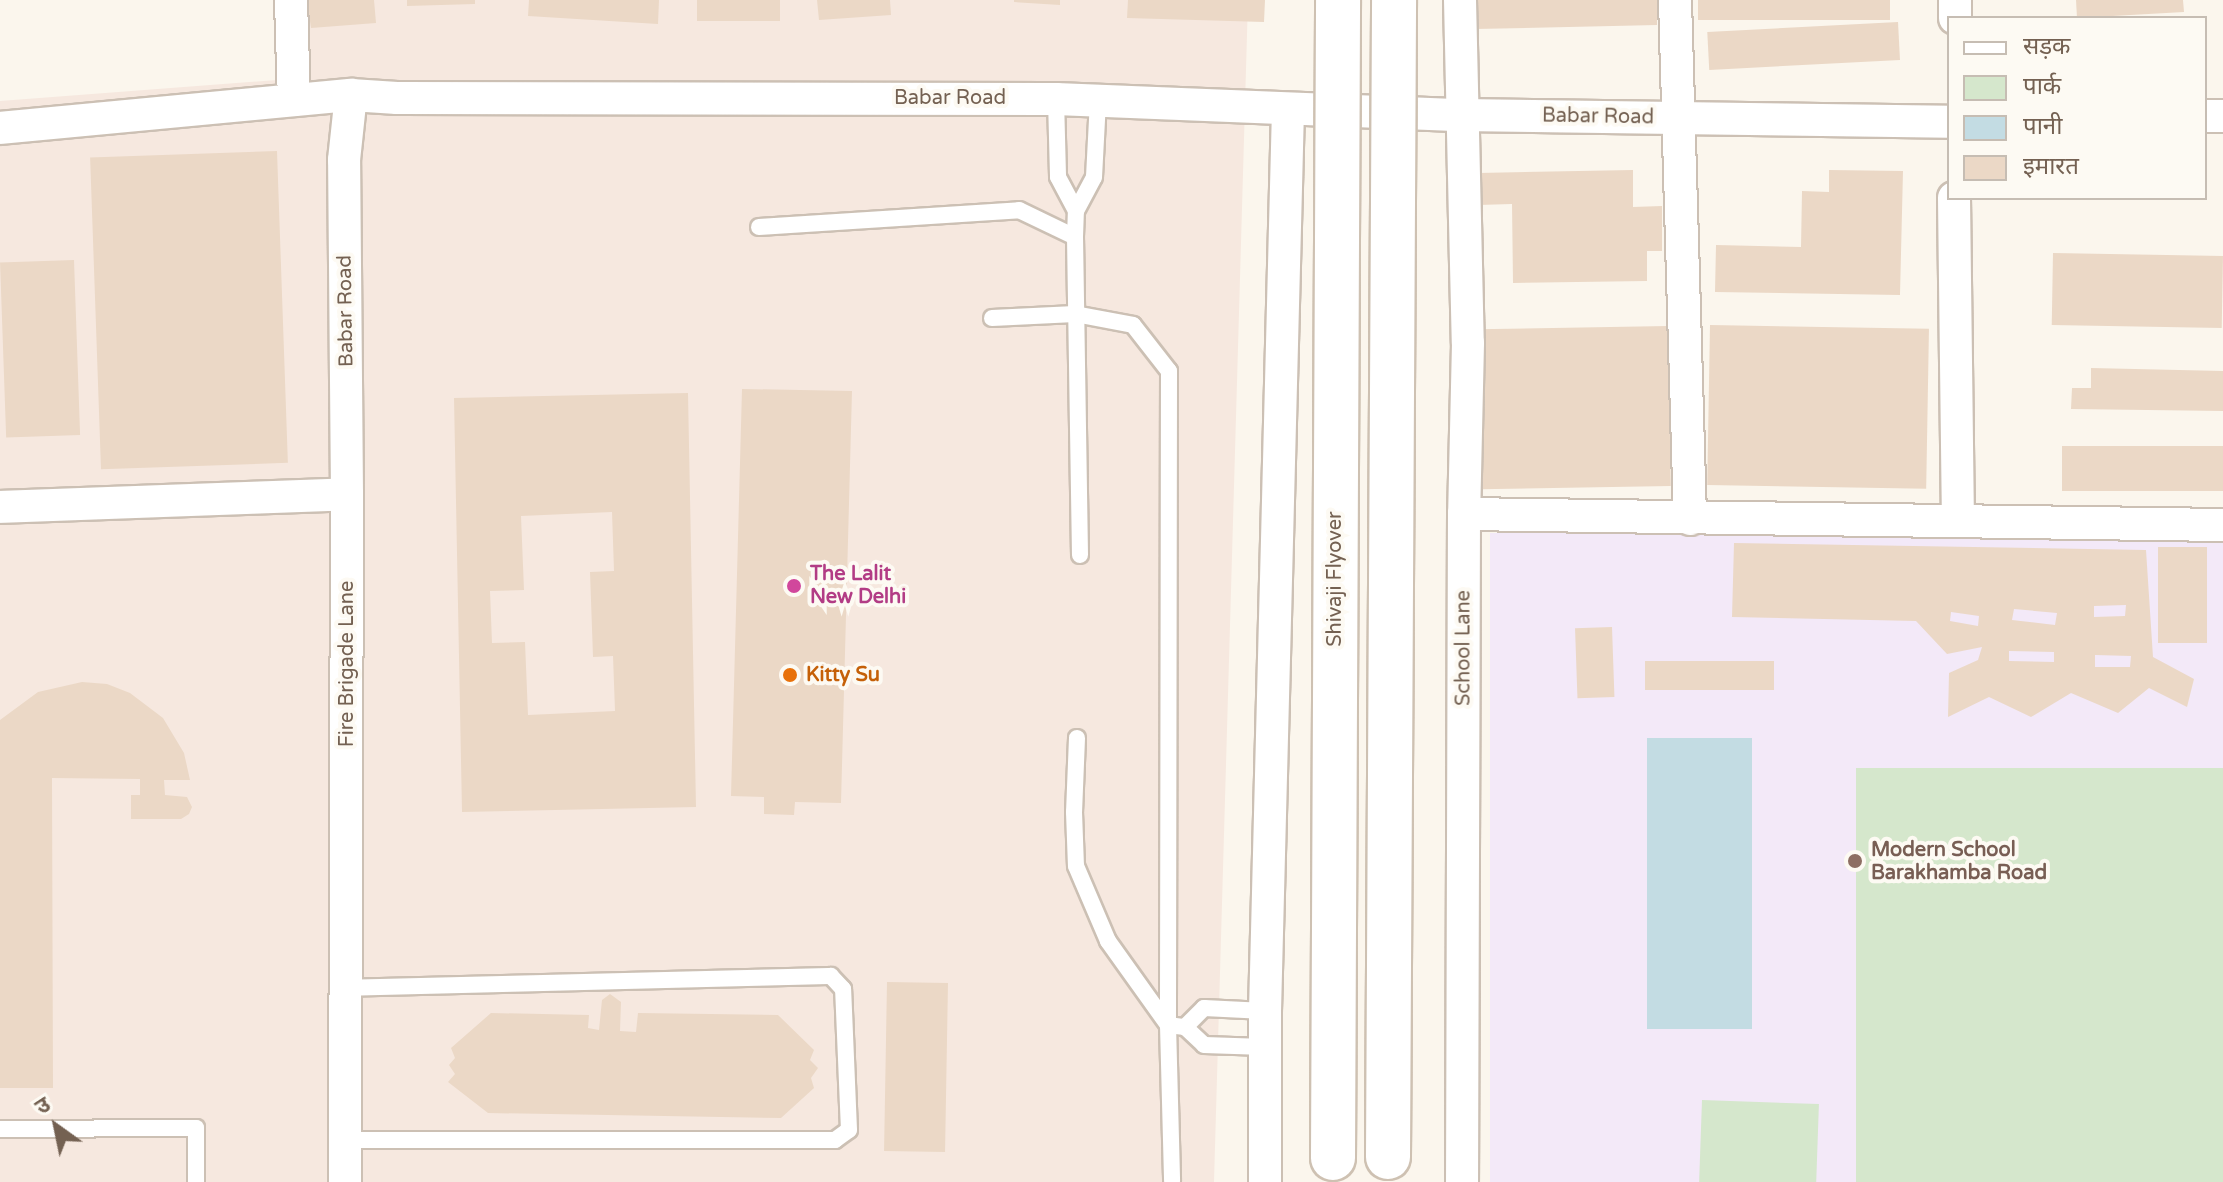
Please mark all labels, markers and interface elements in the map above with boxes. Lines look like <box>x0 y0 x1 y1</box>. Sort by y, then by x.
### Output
legend <box>1947 16 2207 200</box>
text: सड़क <box>2023 32 2071 61</box>
text: पार्क <box>2023 72 2061 101</box>
street label: Babar Road <box>894 86 1006 110</box>
street label: Babar Road <box>1542 104 1654 130</box>
text: पानी <box>2023 112 2062 141</box>
text: इमारत <box>2023 152 2079 181</box>
street label: Babar Road <box>333 255 359 367</box>
street label: Shivaji Flyover <box>1323 511 1347 647</box>
place label: The Lalit New Delhi <box>810 562 906 609</box>
marker: The Lalit New Delhi <box>785 577 803 595</box>
street label: Fire Brigade Lane <box>335 581 359 747</box>
street label: School Lane <box>1452 590 1476 706</box>
place label: Kitty Su <box>806 663 880 687</box>
marker: Kitty Su <box>781 666 799 684</box>
place label: Modern School Barakhamba Road <box>1871 838 2047 885</box>
marker: Modern School Barakhamba Road <box>1846 852 1864 870</box>
north arrow <box>16 1086 96 1166</box>
text: उ <box>30 1091 55 1120</box>

